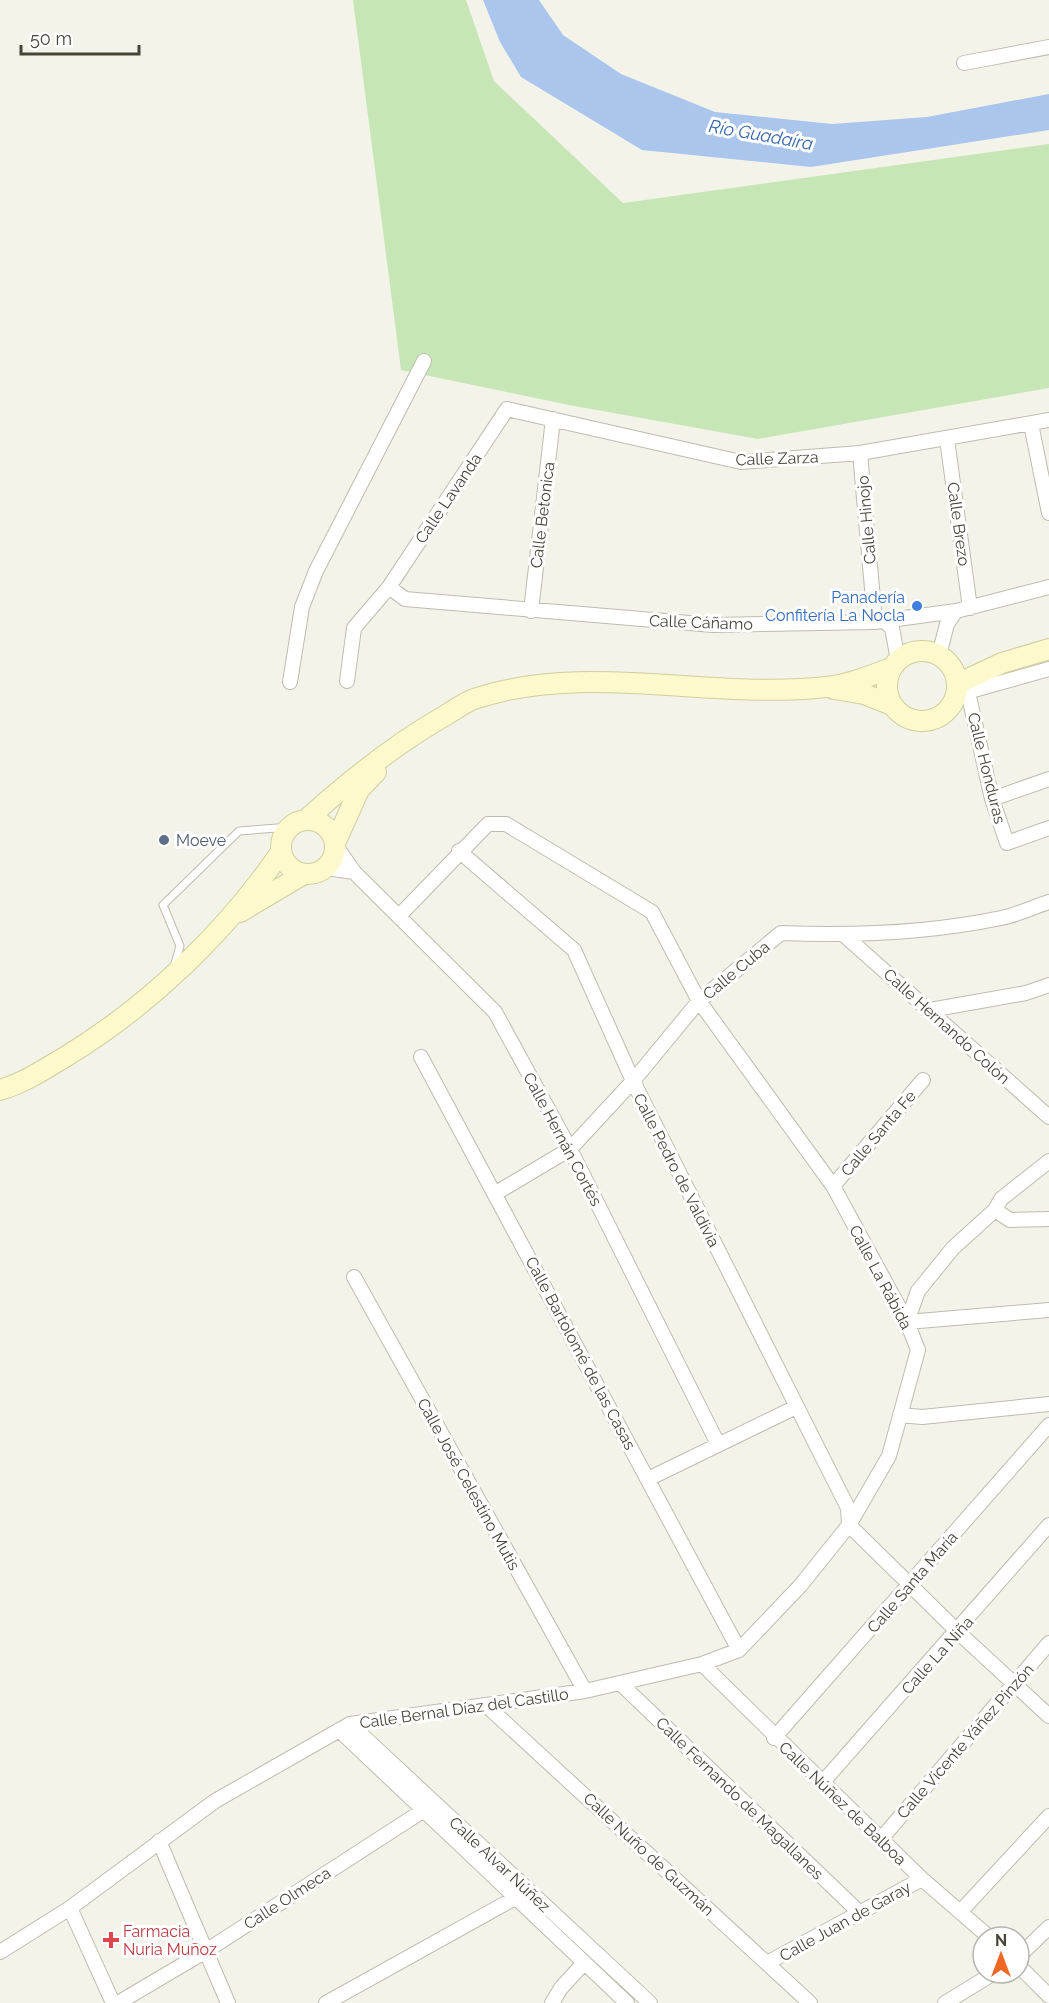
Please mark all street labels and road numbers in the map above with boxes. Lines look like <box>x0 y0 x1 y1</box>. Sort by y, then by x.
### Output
street label: Calle Zarza <box>735 448 819 469</box>
street label: Calle Lavanda <box>411 450 486 547</box>
street label: Calle Betonica <box>527 461 558 569</box>
street label: Calle Hinojo <box>853 475 880 565</box>
street label: Calle Brezo <box>943 481 974 567</box>
street label: Calle Cáñamo <box>649 611 753 634</box>
street label: Calle Honduras <box>964 711 1010 826</box>
street label: Calle Cuba <box>699 937 773 1004</box>
street label: Calle Hernando Colón <box>880 965 1014 1088</box>
street label: Calle Hernán Cortés <box>519 1069 606 1209</box>
street label: Calle Santa Fe <box>837 1087 920 1180</box>
street label: Calle Pedro de Valdivia <box>629 1090 724 1250</box>
street label: Calle La Rábida <box>845 1222 916 1332</box>
street label: Calle Bartolomé de las Casas <box>522 1253 640 1453</box>
street label: Calle José Celestino Mutis <box>413 1395 524 1574</box>
street label: Calle Santa María <box>863 1528 962 1637</box>
street label: Calle La Niña <box>898 1613 977 1698</box>
street label: Calle Vicente Yáñez Pinzón <box>893 1660 1038 1823</box>
street label: Calle Bernal Díaz del Castillo <box>358 1684 570 1733</box>
street label: Calle Fernando de Magallanes <box>652 1713 827 1884</box>
street label: Calle Núñez de Balboa <box>775 1738 910 1869</box>
street label: Calle Nuño de Guzmán <box>579 1789 718 1920</box>
street label: Calle Alvar Núñez <box>445 1813 554 1916</box>
street label: Calle Olmeca <box>240 1863 334 1934</box>
street label: Calle Juan de Garay <box>776 1877 914 1965</box>

